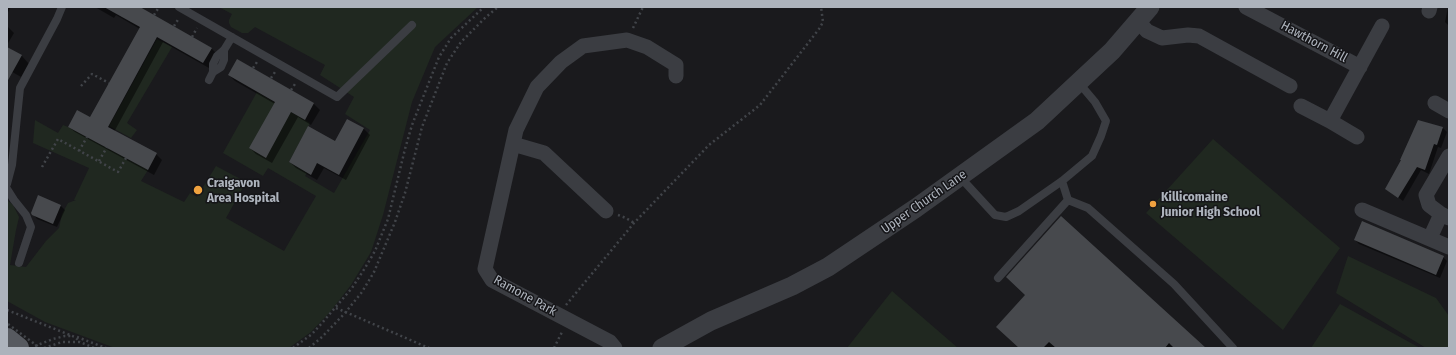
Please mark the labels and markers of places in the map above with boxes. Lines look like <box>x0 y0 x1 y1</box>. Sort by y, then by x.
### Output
place label: Craigavon Area Hospital <box>207 175 279 206</box>
marker: Craigavon Area Hospital <box>192 184 204 196</box>
place label: Killicomaine Junior High School <box>1161 189 1260 220</box>
marker: Killicomaine Junior High School <box>1148 199 1158 209</box>

